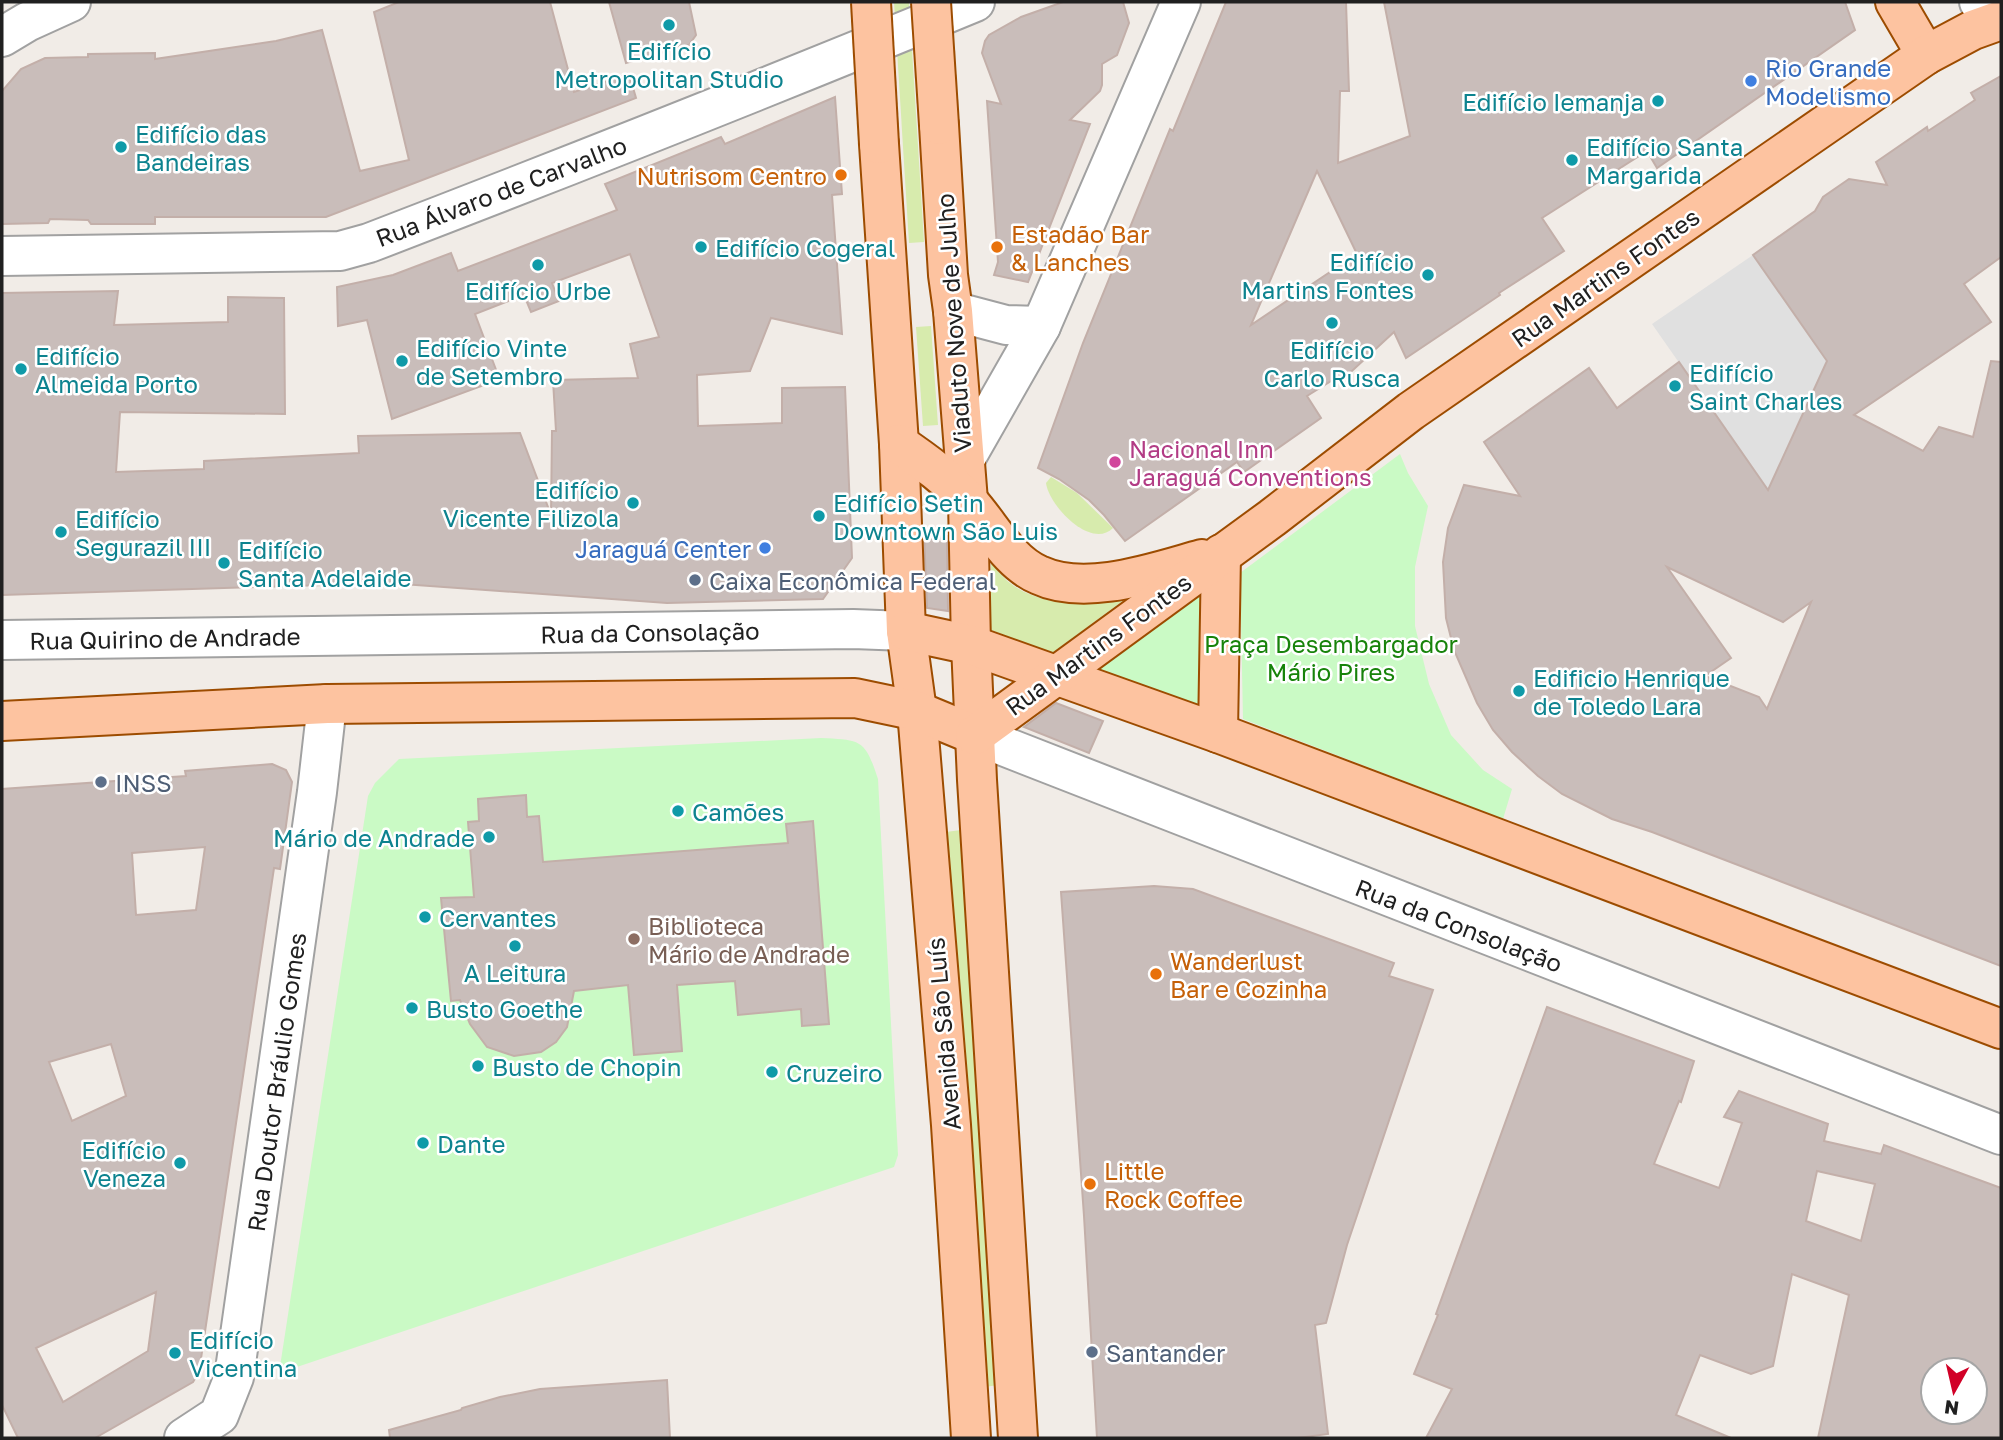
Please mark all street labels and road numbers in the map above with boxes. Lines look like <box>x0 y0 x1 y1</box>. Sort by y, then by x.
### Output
street label: Rua Álvaro de Carvalho <box>372 130 630 252</box>
street label: Viaduto Nove de Julho <box>929 192 977 454</box>
street label: Rua Martins Fontes <box>1505 201 1705 353</box>
street label: Rua Martins Fontes <box>999 567 1197 721</box>
street label: Rua da Consolação <box>540 616 760 648</box>
street label: Rua Quirino de Andrade <box>29 621 301 655</box>
street label: Rua da Consolação <box>1352 872 1566 978</box>
street label: Rua Doutor Bráulio Gomes <box>241 930 311 1234</box>
street label: Avenida São Luís <box>920 936 966 1132</box>

